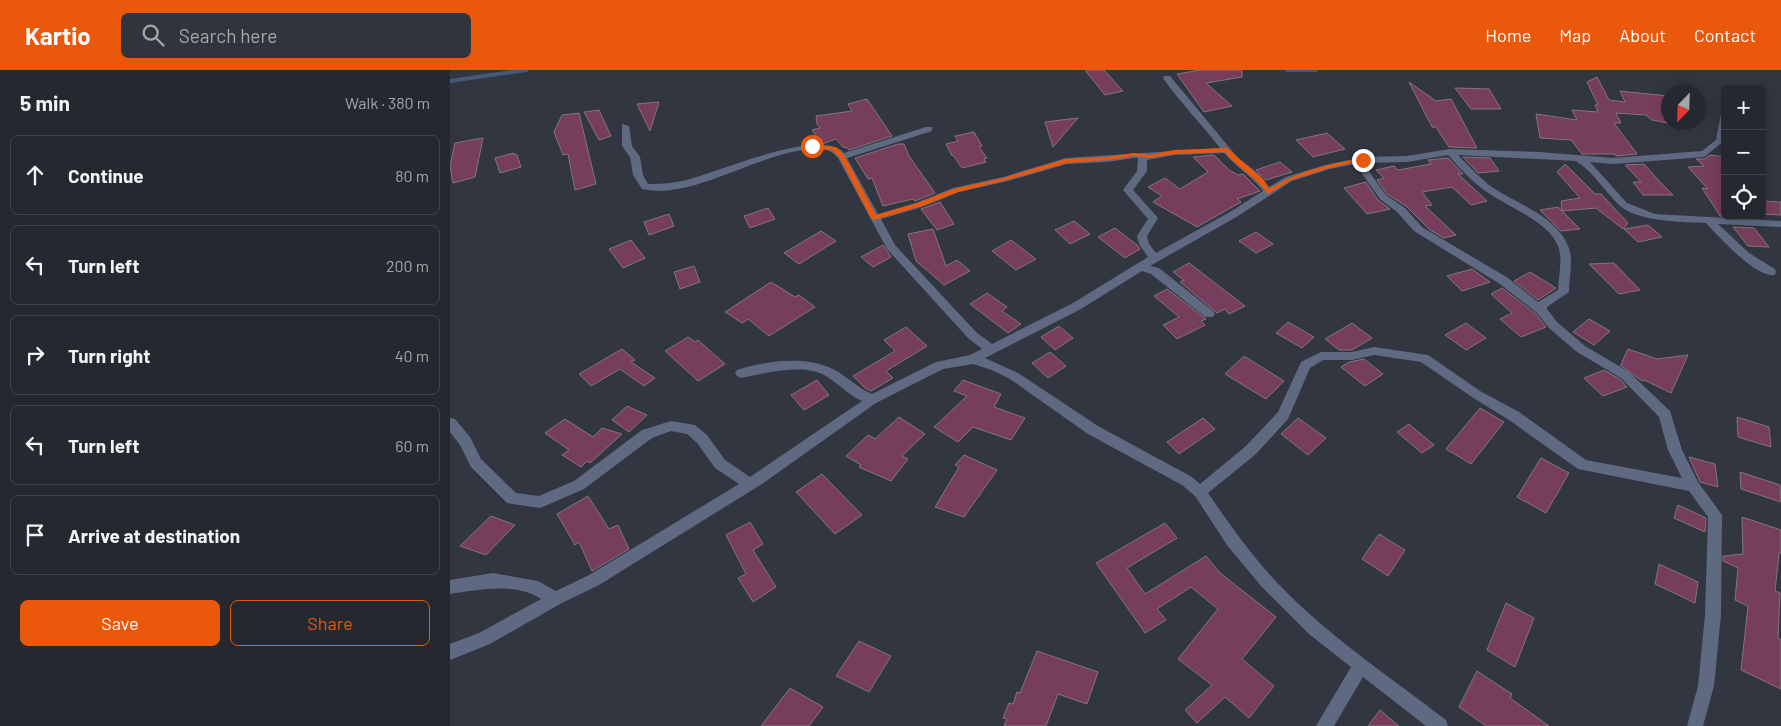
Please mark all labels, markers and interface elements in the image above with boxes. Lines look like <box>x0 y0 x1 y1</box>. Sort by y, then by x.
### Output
search box <box>121 13 471 58</box>
text: Kartio <box>25 21 91 50</box>
icon: search <box>139 21 167 49</box>
text: Search here <box>179 24 277 47</box>
text: Home <box>1485 24 1531 46</box>
text: Map <box>1559 24 1591 46</box>
text: About <box>1619 24 1666 46</box>
text: Contact <box>1694 24 1756 46</box>
north arrow <box>1661 85 1706 130</box>
map controls <box>1721 85 1766 220</box>
button: + <box>1721 85 1766 130</box>
text: 5 min <box>20 90 70 115</box>
text: Walk · 380 m <box>345 93 430 112</box>
button: − <box>1721 130 1766 175</box>
route start <box>801 135 824 158</box>
route end <box>1352 149 1375 172</box>
icon: ahead <box>21 161 49 189</box>
text: Continue <box>68 164 144 187</box>
text: 80 m <box>395 166 429 185</box>
button: locate <box>1721 175 1766 220</box>
icon: left <box>21 251 49 279</box>
text: Turn left <box>68 254 139 277</box>
text: 200 m <box>386 256 429 275</box>
icon: right <box>21 341 49 369</box>
text: Turn right <box>68 344 150 367</box>
text: 40 m <box>395 346 429 365</box>
icon: left <box>21 431 49 459</box>
text: Turn left <box>68 434 139 457</box>
text: 60 m <box>395 436 429 455</box>
icon: arrive <box>21 521 49 549</box>
text: Arrive at destination <box>68 524 240 547</box>
button: Save <box>20 600 220 646</box>
button: Share <box>230 600 430 646</box>

